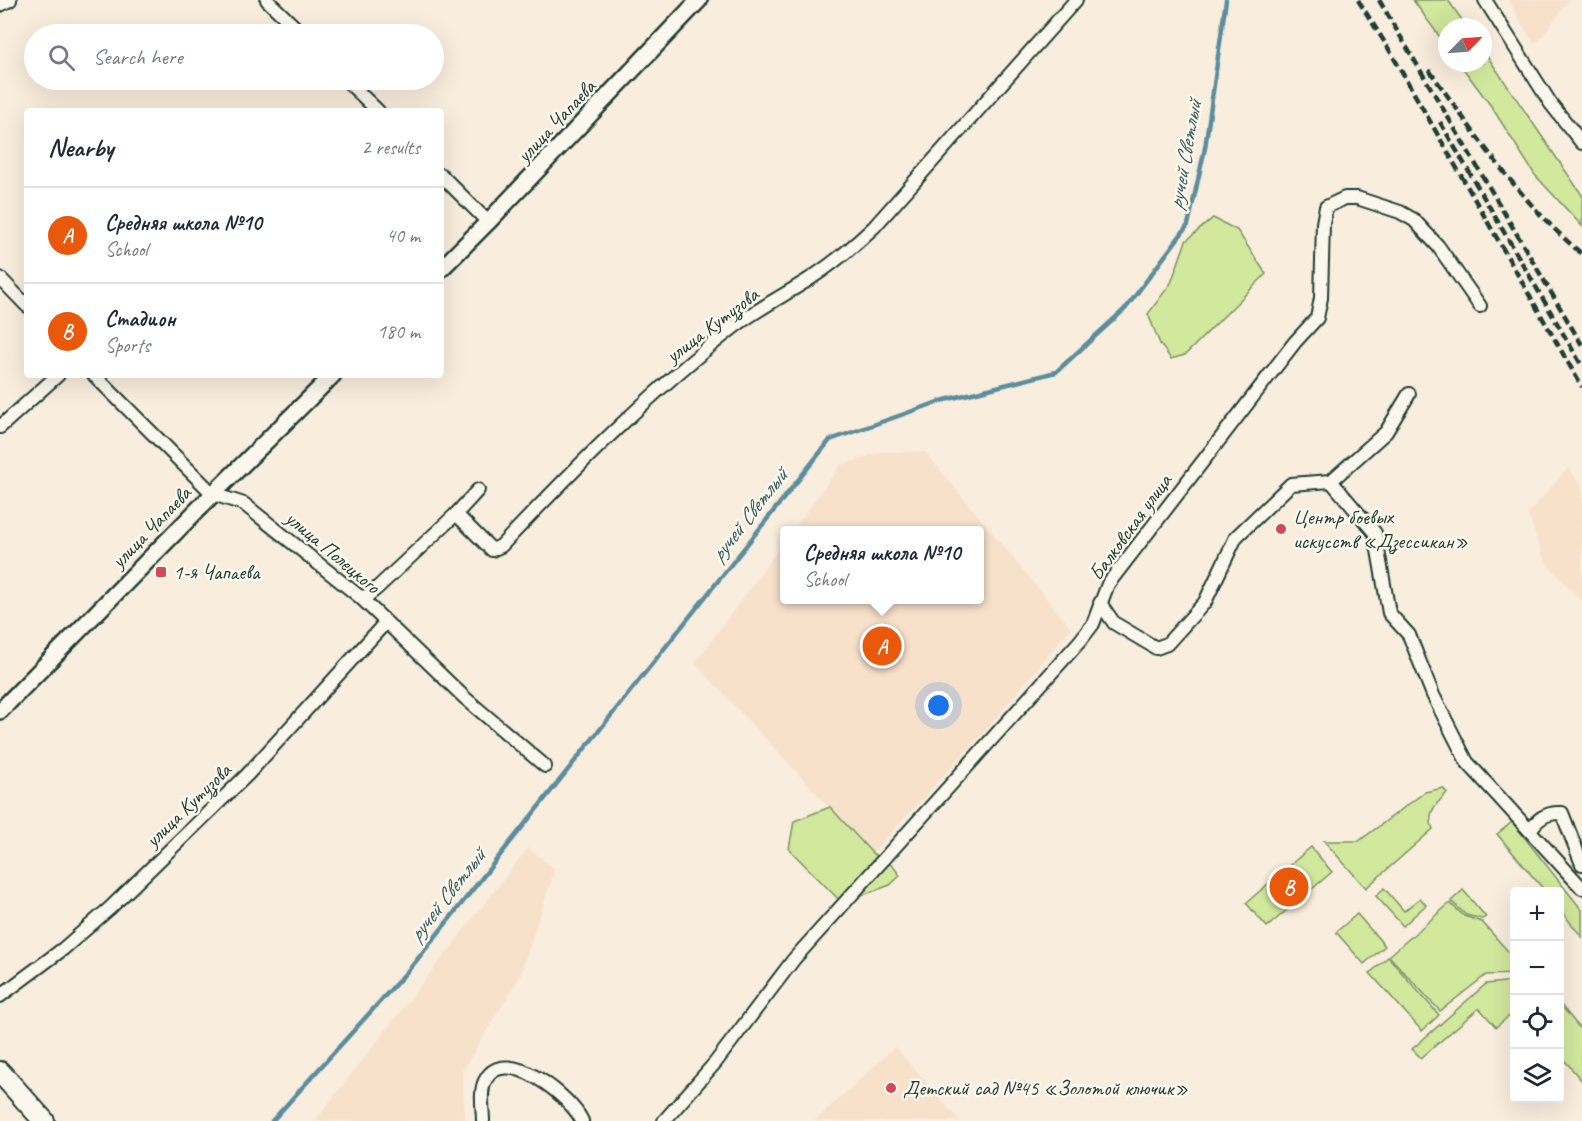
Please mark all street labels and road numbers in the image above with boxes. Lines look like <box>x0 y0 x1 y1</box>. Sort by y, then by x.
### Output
street label: улица Чапаева <box>510 73 602 169</box>
street label: улица Кутузова <box>659 281 766 370</box>
street label: Балковская улица <box>1083 467 1178 585</box>
street label: улица Чапаева <box>104 479 198 575</box>
street label: улица Полецкого <box>279 504 387 600</box>
street label: улица Кутузова <box>138 756 238 855</box>

